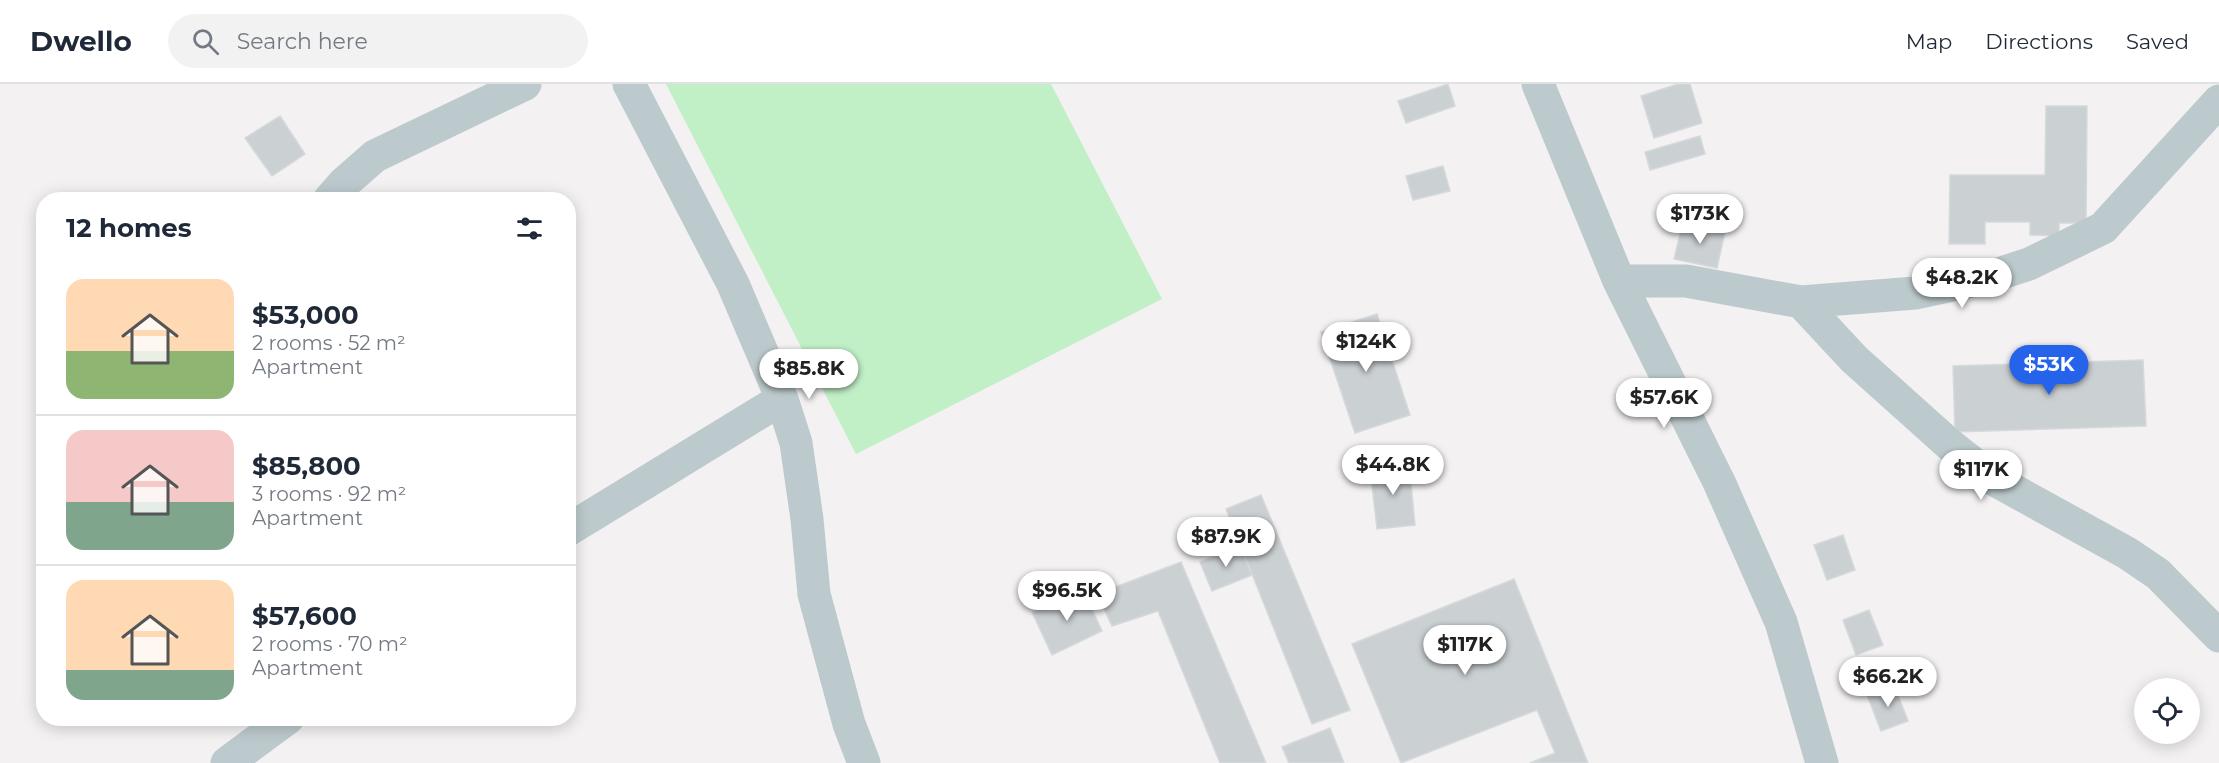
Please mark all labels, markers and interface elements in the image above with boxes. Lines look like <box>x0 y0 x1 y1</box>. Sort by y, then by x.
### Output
search box <box>168 14 588 68</box>
text: Dwello <box>30 24 132 58</box>
icon: search <box>189 25 222 58</box>
text: Search here <box>237 28 368 55</box>
text: Map <box>1906 29 1952 54</box>
text: Directions <box>1985 29 2093 54</box>
text: Saved <box>2126 29 2189 54</box>
pin: $173K <box>1658 194 1742 245</box>
text: $173K <box>1670 201 1730 225</box>
text: 12 homes <box>66 212 192 244</box>
icon: filters <box>513 212 546 245</box>
pin: $48.2K <box>1913 258 2011 309</box>
text: $48.2K <box>1926 265 1998 289</box>
text: $53,000 <box>252 299 359 331</box>
icon: home <box>114 303 186 375</box>
pin: $124K <box>1324 322 1408 373</box>
text: $124K <box>1336 329 1396 353</box>
text: 2 rooms · 52 m² <box>252 331 406 355</box>
pin: $53K <box>2013 345 2085 396</box>
pin: $85.8K <box>760 349 858 400</box>
text: $53K <box>2023 352 2075 376</box>
text: Apartment <box>252 355 363 379</box>
text: $85.8K <box>773 356 845 380</box>
pin: $57.6K <box>1615 378 1713 429</box>
text: $57.6K <box>1630 385 1698 409</box>
pin: $44.8K <box>1344 445 1442 496</box>
text: $85,800 <box>252 450 361 482</box>
pin: $117K <box>1939 450 2023 501</box>
text: $44.8K <box>1356 452 1430 476</box>
icon: home <box>114 454 186 526</box>
text: $117K <box>1953 457 2009 481</box>
text: 3 rooms · 92 m² <box>252 482 406 506</box>
text: Apartment <box>252 506 363 530</box>
pin: $87.9K <box>1177 517 1275 568</box>
text: $87.9K <box>1191 524 1261 548</box>
pin: $96.5K <box>1018 571 1116 622</box>
text: $96.5K <box>1032 578 1102 602</box>
text: $57,600 <box>252 600 357 632</box>
icon: home <box>114 604 186 676</box>
pin: $117K <box>1423 625 1507 676</box>
text: 2 rooms · 70 m² <box>252 632 408 656</box>
text: $117K <box>1437 632 1493 656</box>
text: Apartment <box>252 656 363 680</box>
pin: $66.2K <box>1839 657 1937 708</box>
text: $66.2K <box>1853 664 1923 688</box>
map controls <box>2134 678 2200 744</box>
button: locate <box>2134 678 2200 744</box>

